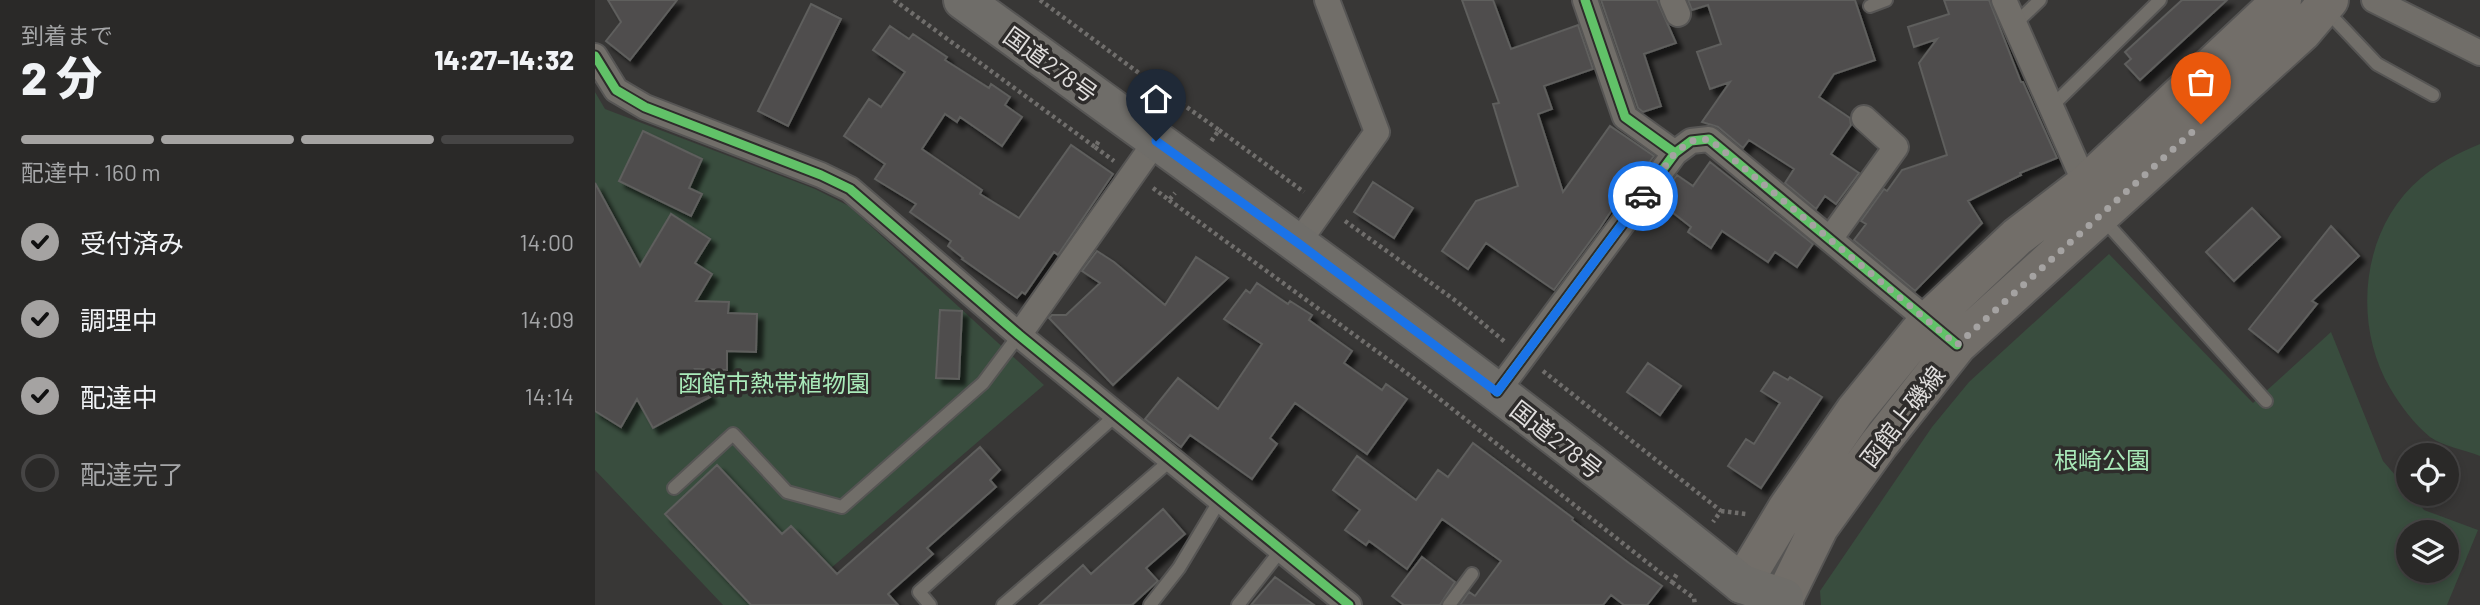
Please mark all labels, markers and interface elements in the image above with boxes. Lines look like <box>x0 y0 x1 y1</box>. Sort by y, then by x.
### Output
street label: 国道278号 <box>998 20 1104 108</box>
text: 到着まで <box>21 21 113 49</box>
text: 14:27–14:32 <box>434 44 574 75</box>
text: 2 分 <box>21 49 102 104</box>
pin <box>2171 52 2231 124</box>
icon: bag <box>2182 63 2220 101</box>
pin <box>1126 69 1186 141</box>
icon: home <box>1137 80 1175 118</box>
text: 配達中 · 160 m <box>21 158 161 186</box>
courier <box>1608 161 1678 231</box>
icon: car <box>1624 177 1662 215</box>
icon: check <box>21 223 59 261</box>
text: 受付済み <box>80 227 184 258</box>
text: 14:00 <box>519 228 574 256</box>
icon: check <box>21 300 59 338</box>
text: 調理中 <box>80 304 158 335</box>
text: 14:09 <box>521 305 574 333</box>
street label: 函館上磯線 <box>1854 360 1950 472</box>
park label: 函館市熱帯植物園 <box>678 368 870 397</box>
icon: check <box>21 377 59 415</box>
text: 配達中 <box>80 381 158 412</box>
text: 14:14 <box>525 382 574 410</box>
street label: 国道278号 <box>1505 394 1609 484</box>
map controls <box>2396 443 2459 583</box>
button: locate <box>2396 443 2459 506</box>
park label: 根崎公園 <box>2054 445 2150 474</box>
text: 配達完了 <box>80 458 184 489</box>
button: layers <box>2396 520 2459 583</box>

